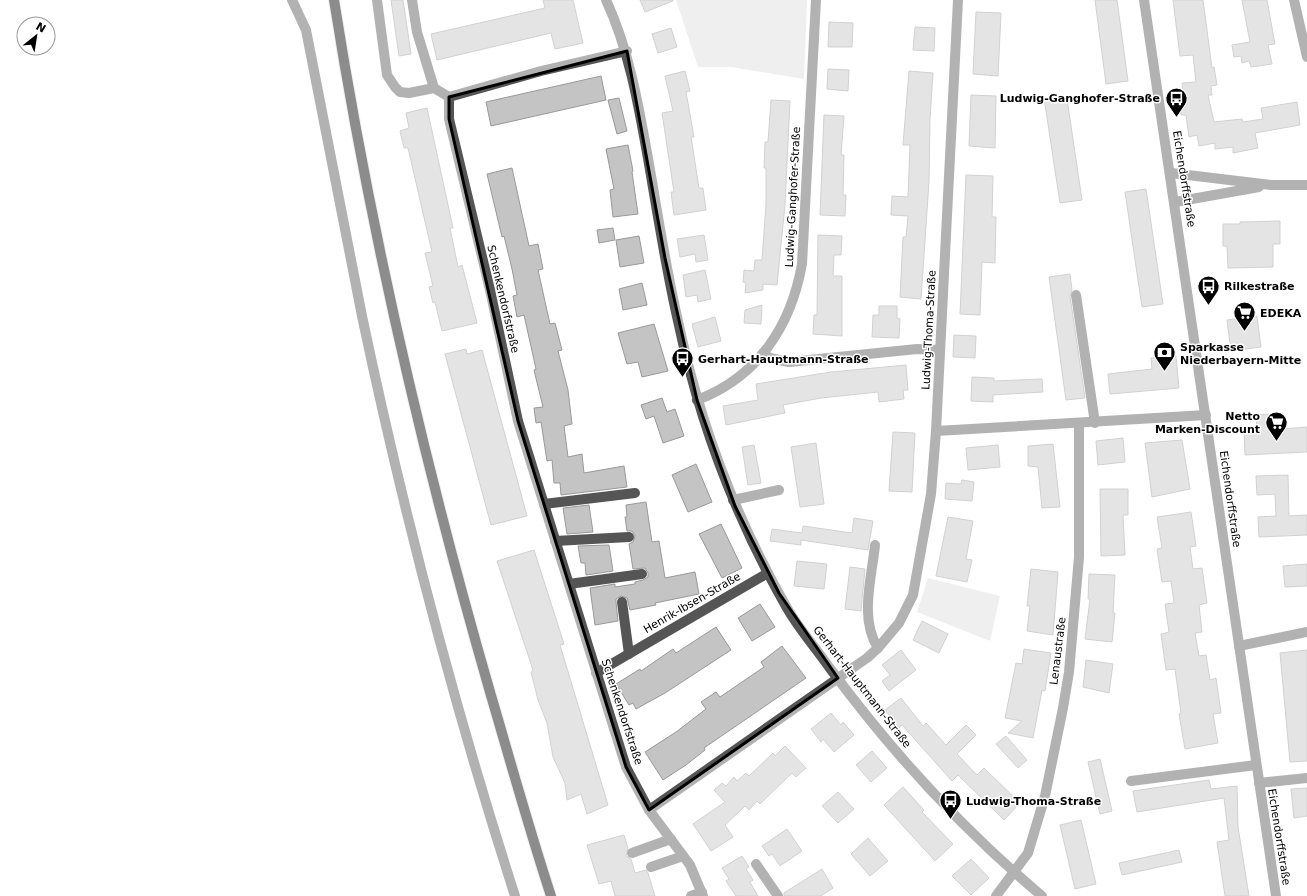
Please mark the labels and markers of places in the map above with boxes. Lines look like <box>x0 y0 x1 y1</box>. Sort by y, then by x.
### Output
bus stop icon: Ludwig-Ganghofer-Straße <box>1163 85 1189 118</box>
place label: Ludwig-Ganghofer-Straße <box>1000 92 1160 105</box>
bus stop icon: Rilkestraße <box>1195 273 1221 306</box>
place label: Rilkestraße <box>1224 280 1295 293</box>
supermarket icon: EDEKA <box>1231 300 1257 333</box>
place label: EDEKA <box>1260 307 1302 320</box>
bank icon: Sparkasse Niederbayern-Mitte <box>1152 340 1178 373</box>
place label: Sparkasse Niederbayern-Mitte <box>1180 341 1301 367</box>
bus stop icon: Gerhart-Hauptmann-Straße <box>670 346 696 379</box>
place label: Gerhart-Hauptmann-Straße <box>698 353 869 366</box>
supermarket icon: Netto Marken-Discount <box>1263 409 1289 442</box>
place label: Netto Marken-Discount <box>1155 410 1260 436</box>
bus stop icon: Ludwig-Thoma-Straße <box>938 788 964 821</box>
place label: Ludwig-Thoma-Straße <box>966 795 1101 808</box>

